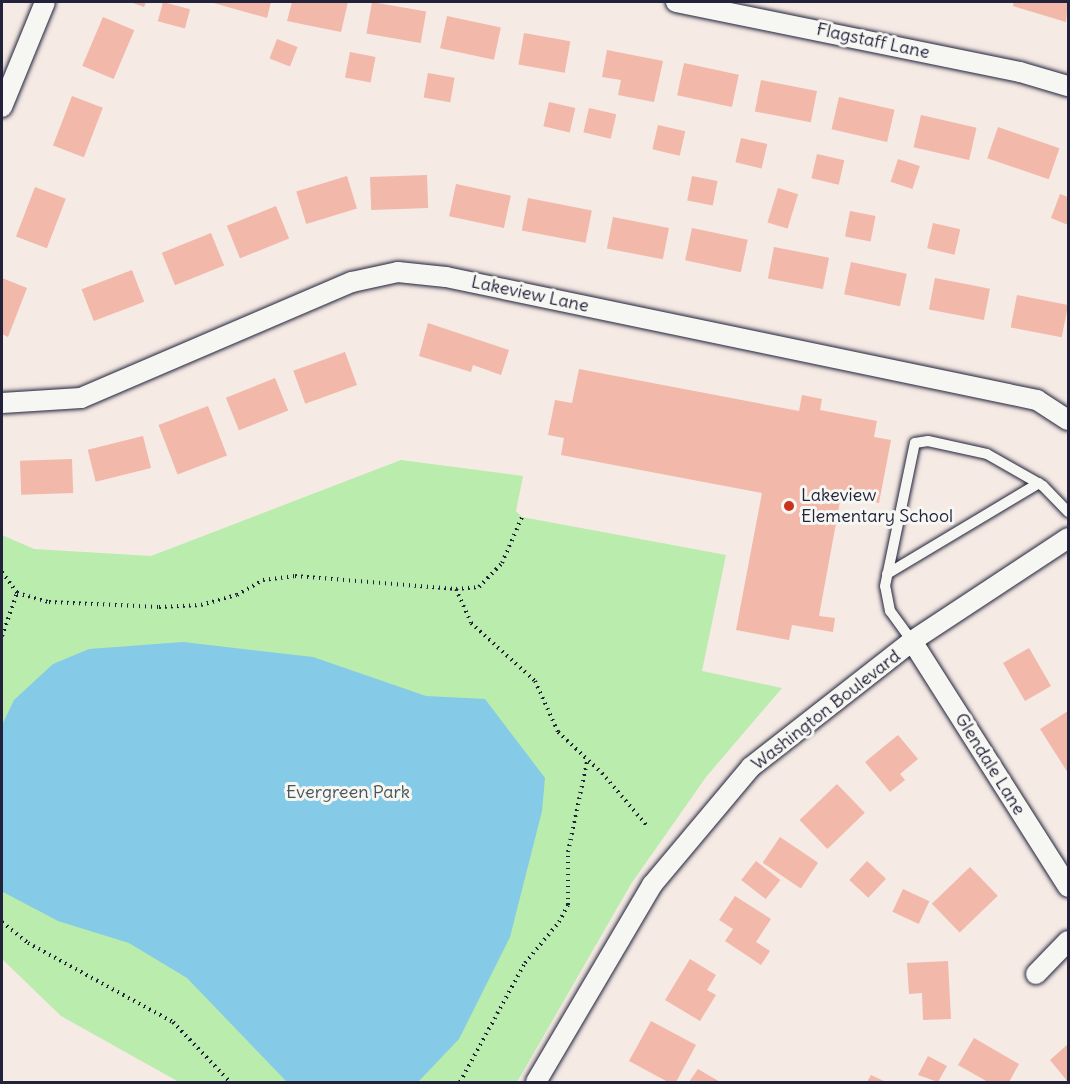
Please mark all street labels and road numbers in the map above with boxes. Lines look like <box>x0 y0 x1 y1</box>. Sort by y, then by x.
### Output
street label: Flagstaff Lane <box>814 18 932 64</box>
street label: Lakeview Lane <box>469 271 591 317</box>
street label: Washington Boulevard <box>747 645 905 775</box>
street label: Glendale Lane <box>950 709 1030 819</box>

